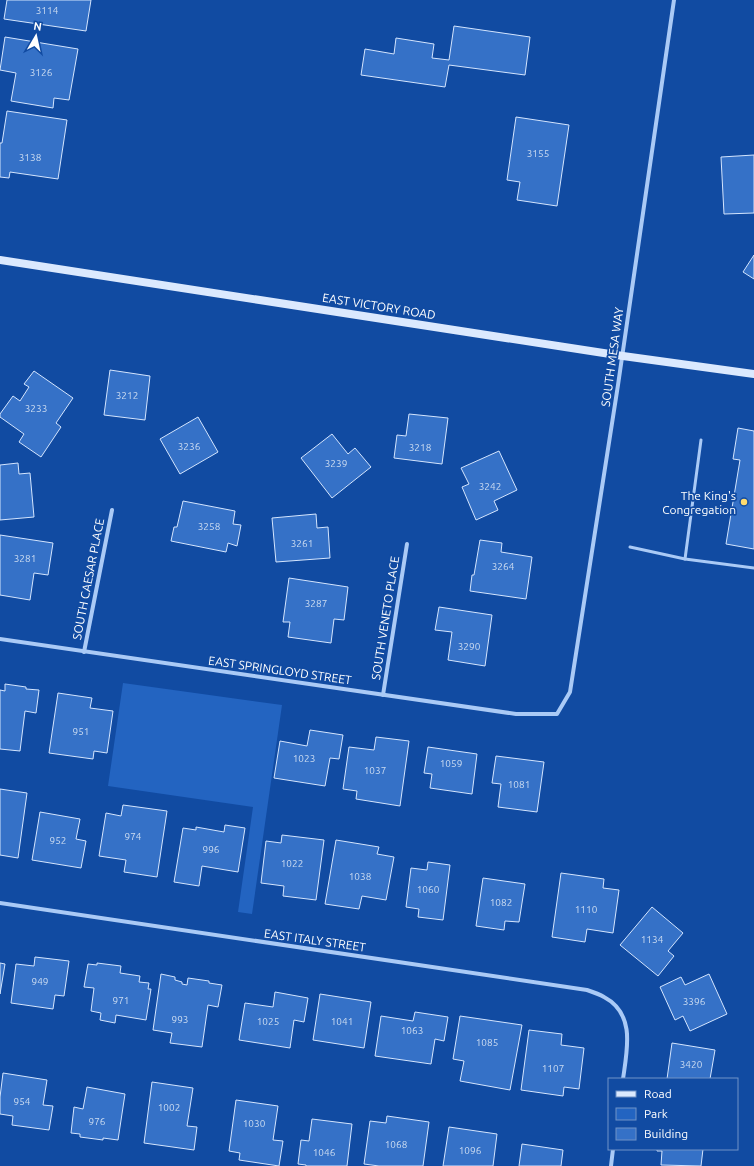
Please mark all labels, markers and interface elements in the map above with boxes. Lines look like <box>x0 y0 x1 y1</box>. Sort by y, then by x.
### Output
house number: 3114 <box>36 5 59 16</box>
north arrow <box>16 16 56 56</box>
text: N <box>33 20 43 33</box>
house number: 3126 <box>30 67 53 78</box>
house number: 3155 <box>527 148 549 159</box>
house number: 3138 <box>19 152 42 163</box>
street label: EAST VICTORY ROAD <box>321 291 437 321</box>
street label: SOUTH MESA WAY <box>599 306 625 408</box>
house number: 3212 <box>116 390 138 401</box>
house number: 3233 <box>25 403 47 414</box>
house number: 3236 <box>178 441 201 452</box>
house number: 3218 <box>409 442 432 453</box>
house number: 3239 <box>325 458 347 469</box>
house number: 3242 <box>479 481 501 492</box>
place label: The King's Congregation <box>662 489 736 516</box>
marker: The King's Congregation <box>739 497 749 507</box>
street label: SOUTH CAESAR PLACE <box>70 517 106 641</box>
house number: 3258 <box>198 521 221 532</box>
house number: 3261 <box>291 538 313 549</box>
house number: 3281 <box>14 553 36 564</box>
street label: SOUTH VENETO PLACE <box>369 555 401 681</box>
house number: 3264 <box>492 561 515 572</box>
house number: 3287 <box>305 598 327 609</box>
house number: 3290 <box>458 641 481 652</box>
street label: EAST SPRINGLOYD STREET <box>208 654 353 687</box>
house number: 951 <box>73 726 89 737</box>
house number: 1023 <box>293 753 315 764</box>
house number: 1059 <box>440 758 462 769</box>
house number: 1037 <box>364 765 386 776</box>
house number: 1081 <box>508 779 530 790</box>
house number: 974 <box>125 831 142 842</box>
house number: 952 <box>50 835 66 846</box>
house number: 996 <box>203 844 220 855</box>
house number: 1022 <box>281 858 303 869</box>
house number: 1038 <box>349 871 372 882</box>
house number: 1060 <box>417 884 440 895</box>
house number: 1082 <box>490 897 512 908</box>
house number: 1110 <box>575 904 598 915</box>
street label: EAST ITALY STREET <box>263 926 367 954</box>
house number: 1134 <box>641 934 664 945</box>
house number: 949 <box>32 976 48 987</box>
house number: 971 <box>113 995 129 1006</box>
house number: 3396 <box>683 996 706 1007</box>
house number: 993 <box>172 1014 188 1025</box>
house number: 1025 <box>257 1016 279 1027</box>
house number: 1041 <box>331 1016 353 1027</box>
house number: 1063 <box>401 1025 423 1036</box>
house number: 1085 <box>476 1037 498 1048</box>
house number: 3420 <box>680 1059 703 1070</box>
house number: 1107 <box>542 1063 564 1074</box>
legend <box>608 1078 738 1150</box>
text: Road <box>644 1087 672 1100</box>
house number: 954 <box>14 1096 31 1107</box>
house number: 1002 <box>158 1102 180 1113</box>
text: Park <box>644 1107 668 1120</box>
house number: 976 <box>89 1116 106 1127</box>
house number: 1030 <box>243 1118 266 1129</box>
text: Building <box>644 1127 688 1140</box>
house number: 1068 <box>385 1139 408 1150</box>
house number: 1096 <box>459 1145 482 1156</box>
house number: 1046 <box>313 1147 336 1158</box>

